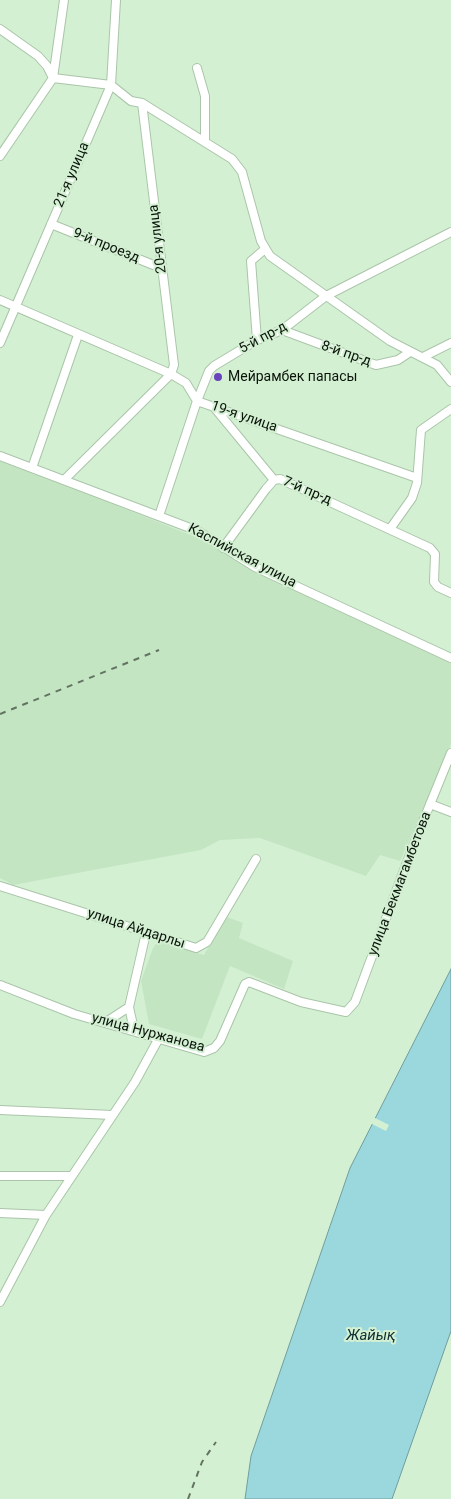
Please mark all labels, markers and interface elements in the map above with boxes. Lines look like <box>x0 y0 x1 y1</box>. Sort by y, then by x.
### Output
street label: 21-я улица <box>51 140 93 210</box>
street label: 20-я улица <box>145 204 171 274</box>
street label: 9-й проезд <box>70 225 142 267</box>
street label: 5-й пр-д <box>236 318 290 358</box>
street label: 8-й пр-д <box>319 338 373 370</box>
place label: Мейрамбек папасы <box>228 369 357 385</box>
marker: Мейрамбек папасы <box>212 371 224 383</box>
street label: 19-я улица <box>209 398 279 436</box>
street label: 7-й пр-д <box>280 473 334 509</box>
street label: Каспийская улица <box>185 520 299 592</box>
street label: улица Бекмагамбетова <box>365 810 435 958</box>
street label: улица Айдарлы <box>85 905 187 953</box>
street label: улица Нуржанова <box>90 1010 206 1056</box>
water label: Жайық <box>346 1327 396 1345</box>

